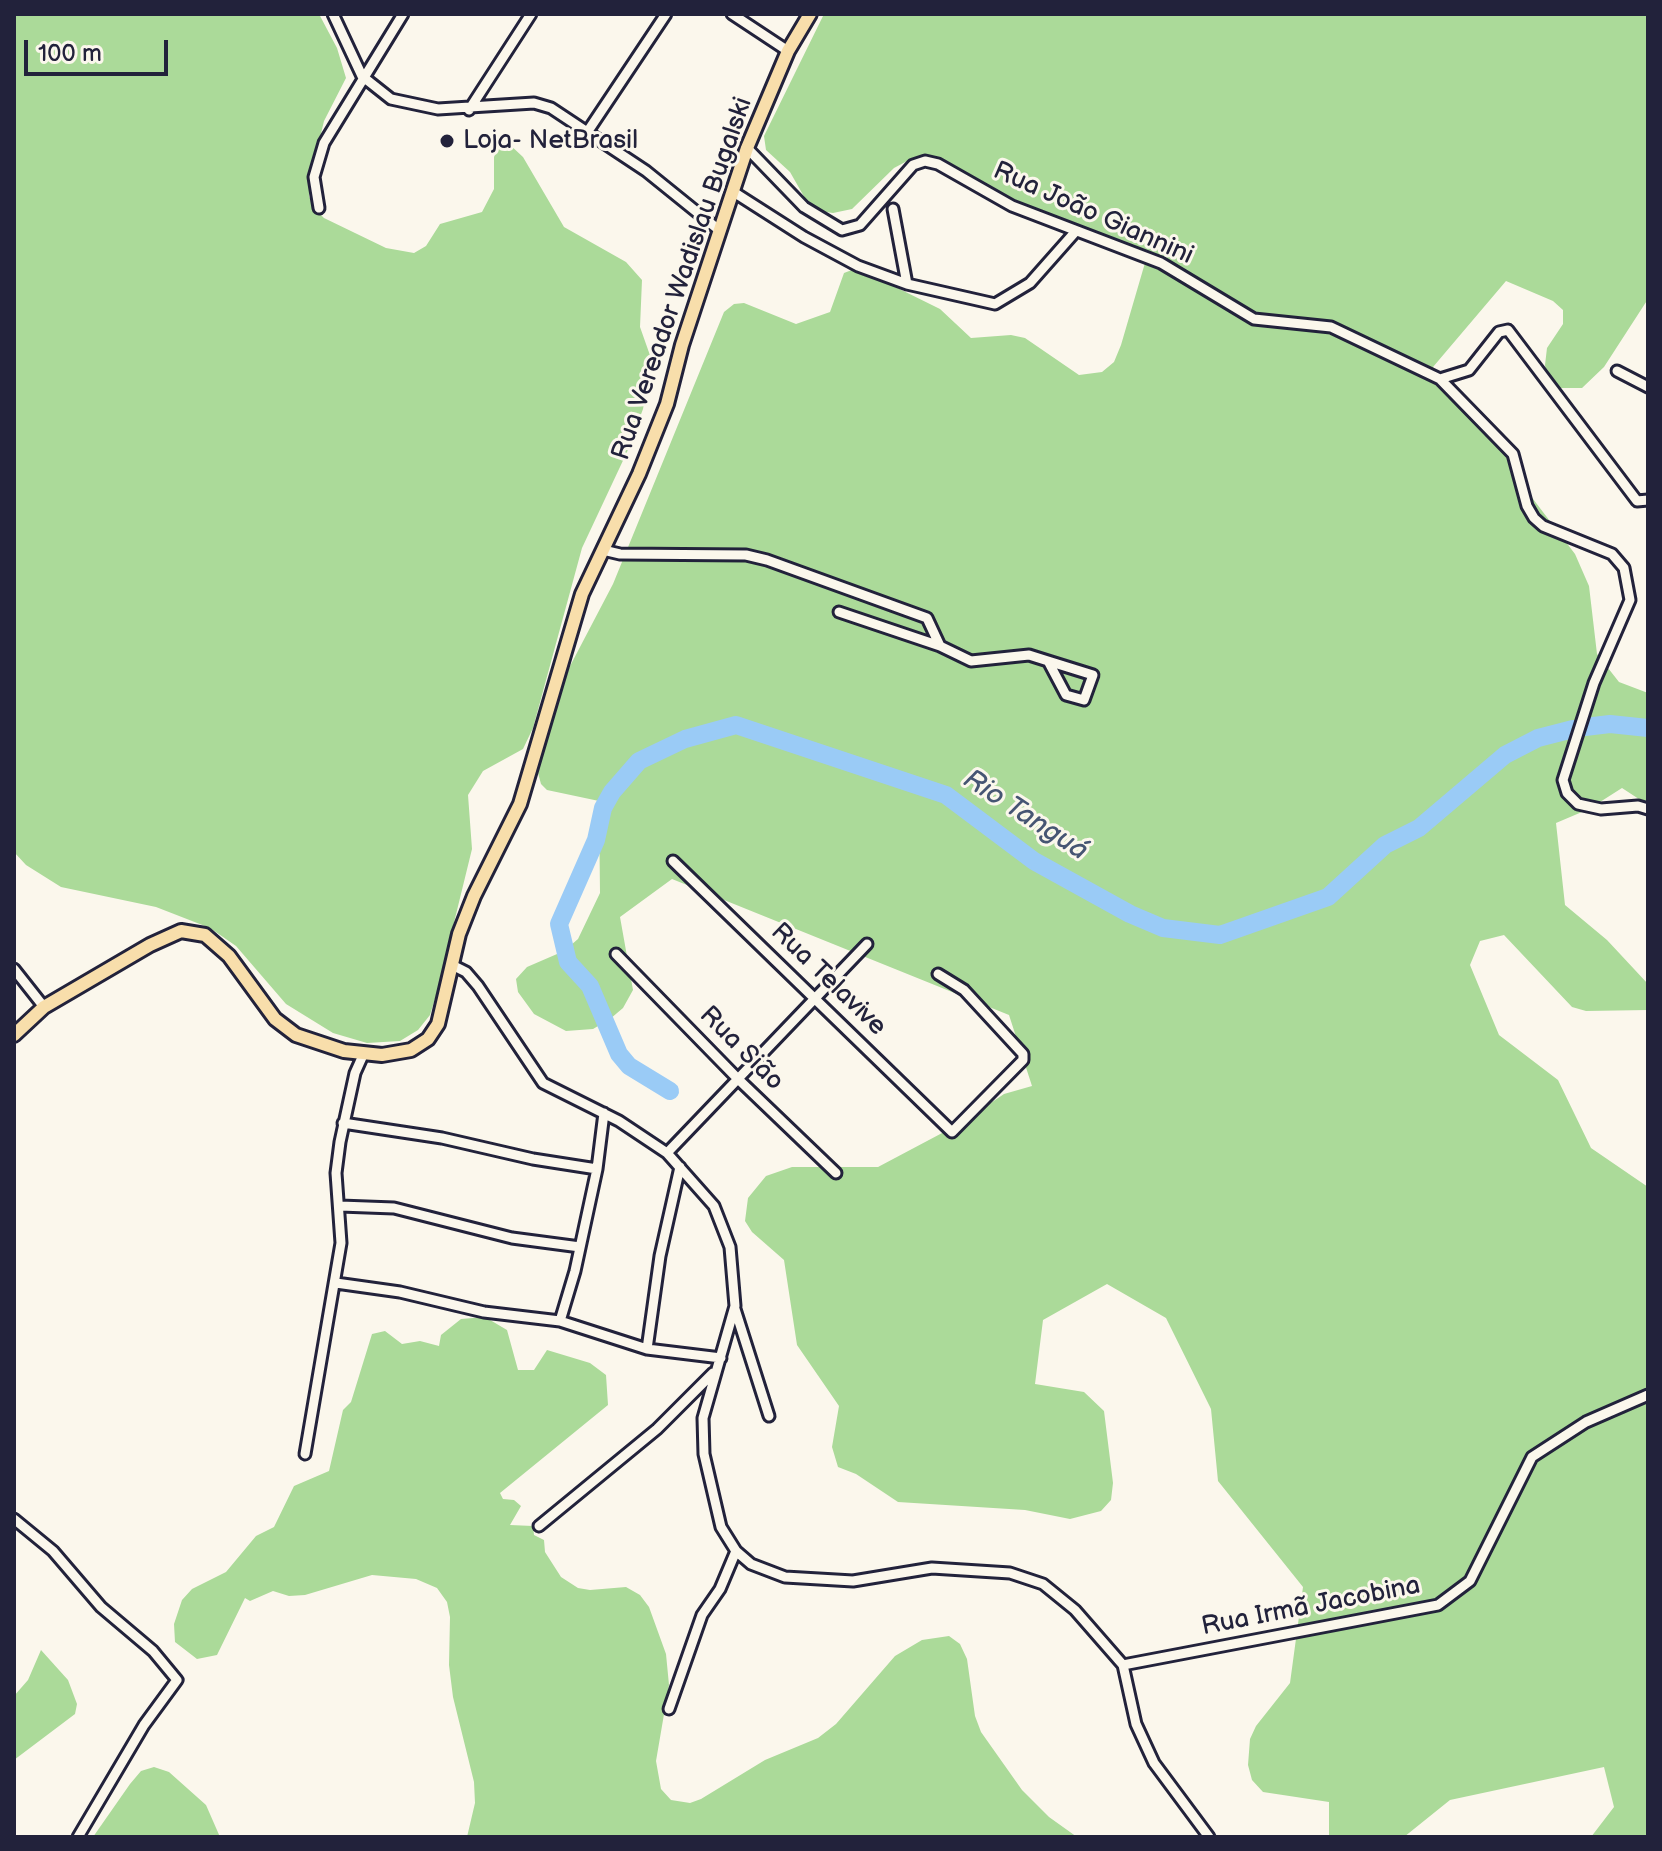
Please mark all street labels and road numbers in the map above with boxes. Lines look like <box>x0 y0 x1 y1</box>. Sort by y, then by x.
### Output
street label: Rua Vereador Wadislau Bugalski <box>606 94 760 464</box>
street label: Rua João Giannini <box>988 156 1198 272</box>
street label: Rua Telavive <box>764 917 892 1043</box>
street label: Rua Sião <box>692 1000 790 1098</box>
street label: Rua Irmã Jacobina <box>1199 1571 1423 1643</box>

